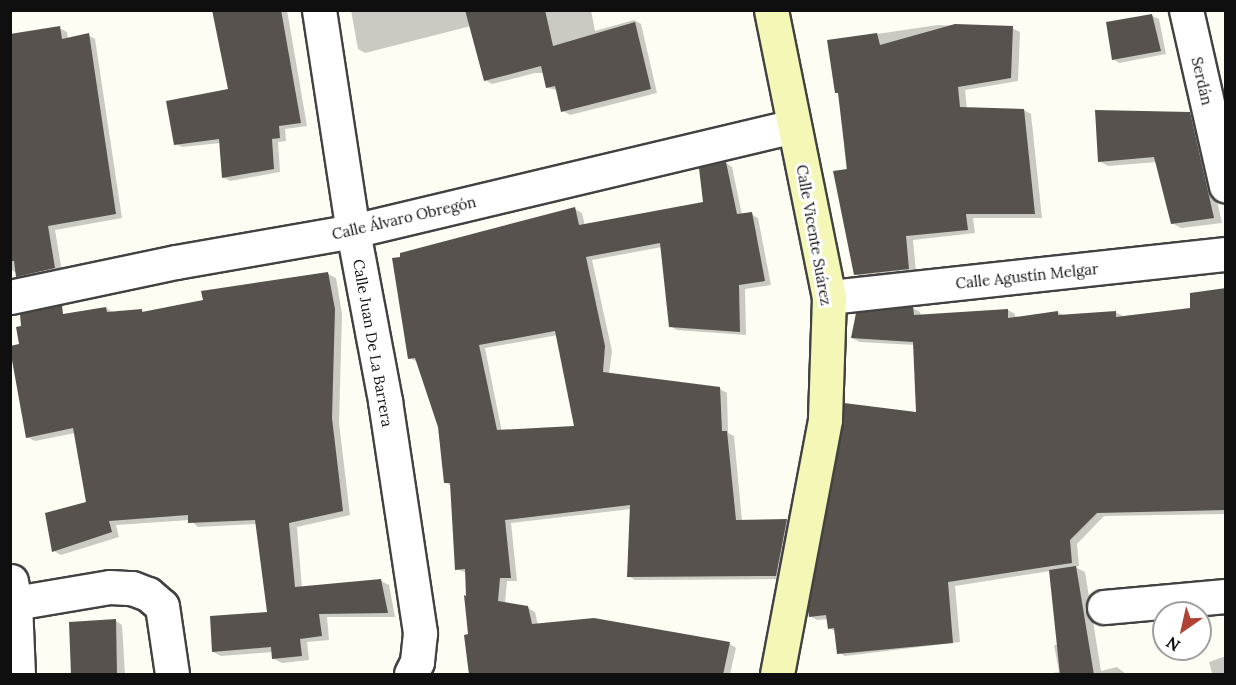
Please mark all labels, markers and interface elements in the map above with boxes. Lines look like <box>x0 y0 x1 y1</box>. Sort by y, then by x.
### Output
street label: Serdán <box>1188 55 1216 107</box>
street label: Calle Vicente Suárez <box>793 163 835 307</box>
street label: Calle Álvaro Obregón <box>330 193 478 243</box>
street label: Calle Juan De La Barrera <box>349 258 397 428</box>
street label: Calle Agustín Melgar <box>955 260 1099 292</box>
north arrow <box>1152 601 1212 661</box>
text: N <box>1162 633 1184 656</box>

